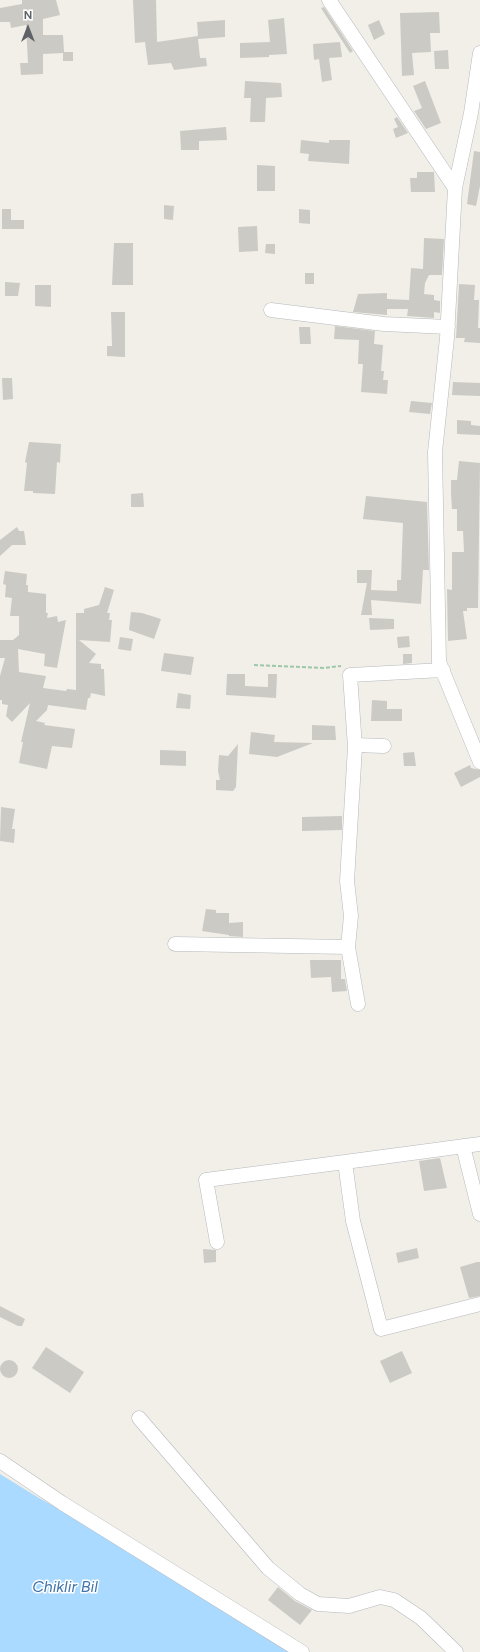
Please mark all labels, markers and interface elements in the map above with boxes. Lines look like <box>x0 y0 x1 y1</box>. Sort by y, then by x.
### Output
north arrow <box>8 8 48 48</box>
text: N <box>24 9 32 22</box>
water label: Chiklir Bil <box>32 1577 98 1597</box>

